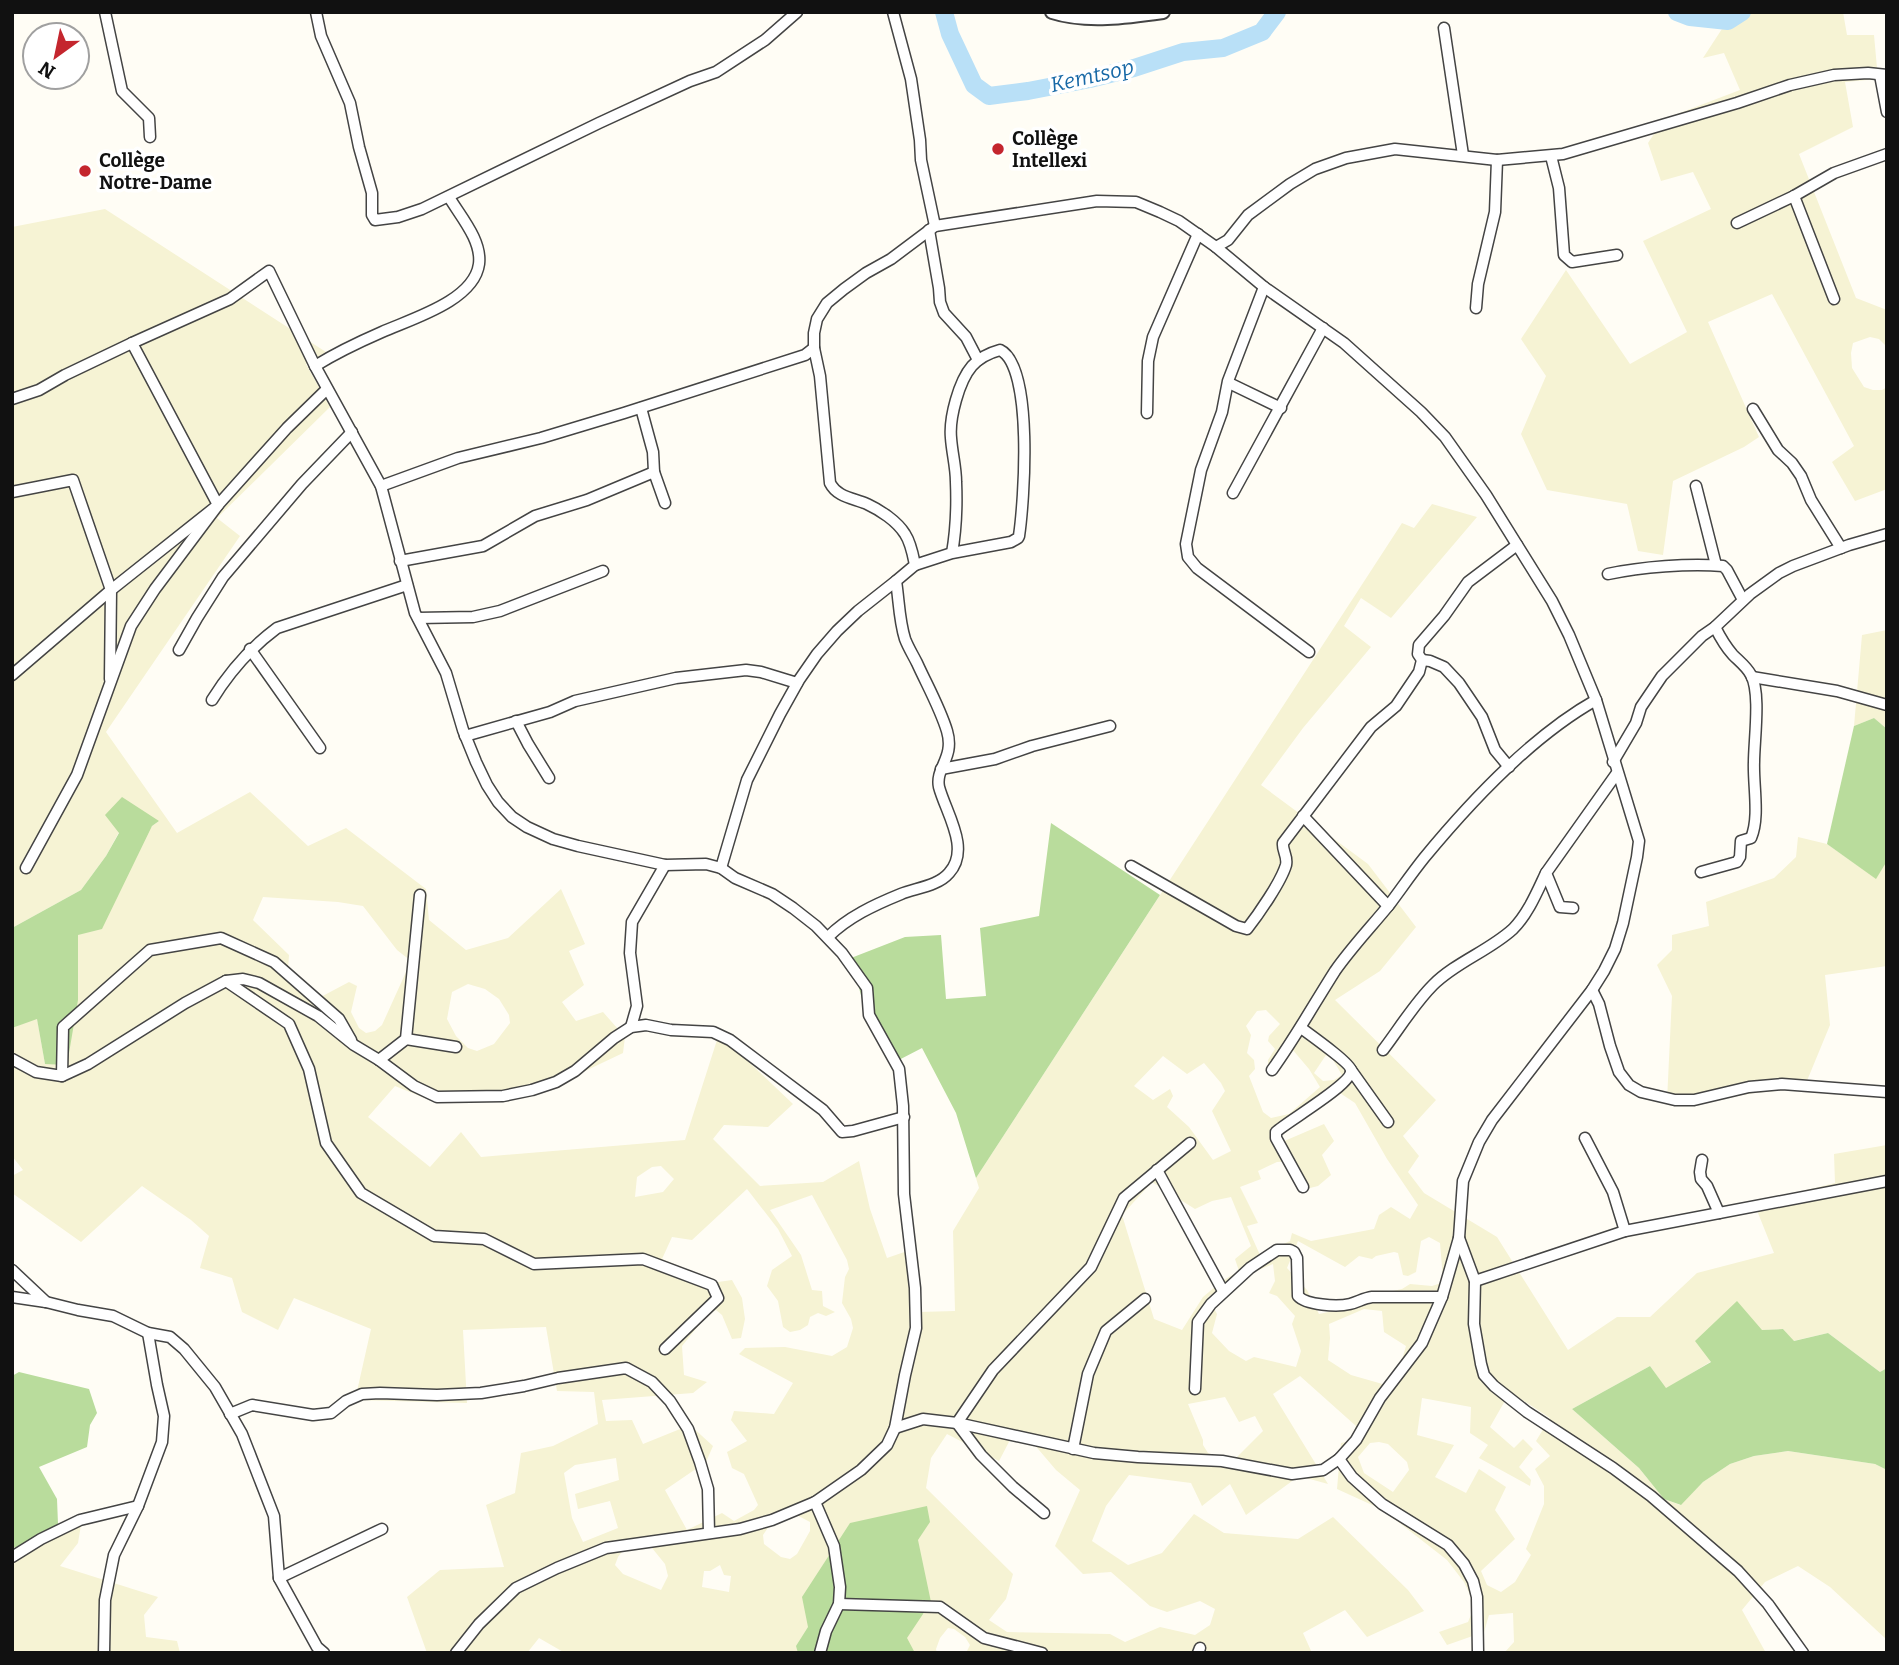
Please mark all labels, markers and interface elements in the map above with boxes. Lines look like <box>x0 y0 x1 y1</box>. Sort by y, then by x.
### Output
north arrow <box>21 21 91 91</box>
water label: Kemtsop <box>1048 54 1136 98</box>
text: N <box>34 56 59 83</box>
place label: Collège Intellexi <box>1012 127 1087 172</box>
marker: Collège Intellexi <box>990 141 1006 157</box>
place label: Collège Notre-Dame <box>99 149 212 194</box>
marker: Collège Notre-Dame <box>77 163 93 179</box>

